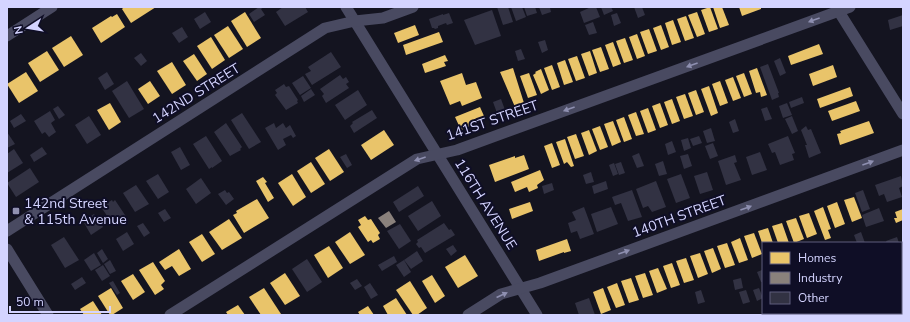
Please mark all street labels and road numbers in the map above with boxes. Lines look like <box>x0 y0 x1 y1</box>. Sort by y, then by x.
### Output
street label: 142ND STREET <box>149 58 244 128</box>
street label: 141ST STREET <box>444 96 541 145</box>
street label: 116TH AVENUE <box>450 155 521 253</box>
street label: 140TH STREET <box>630 190 729 242</box>

